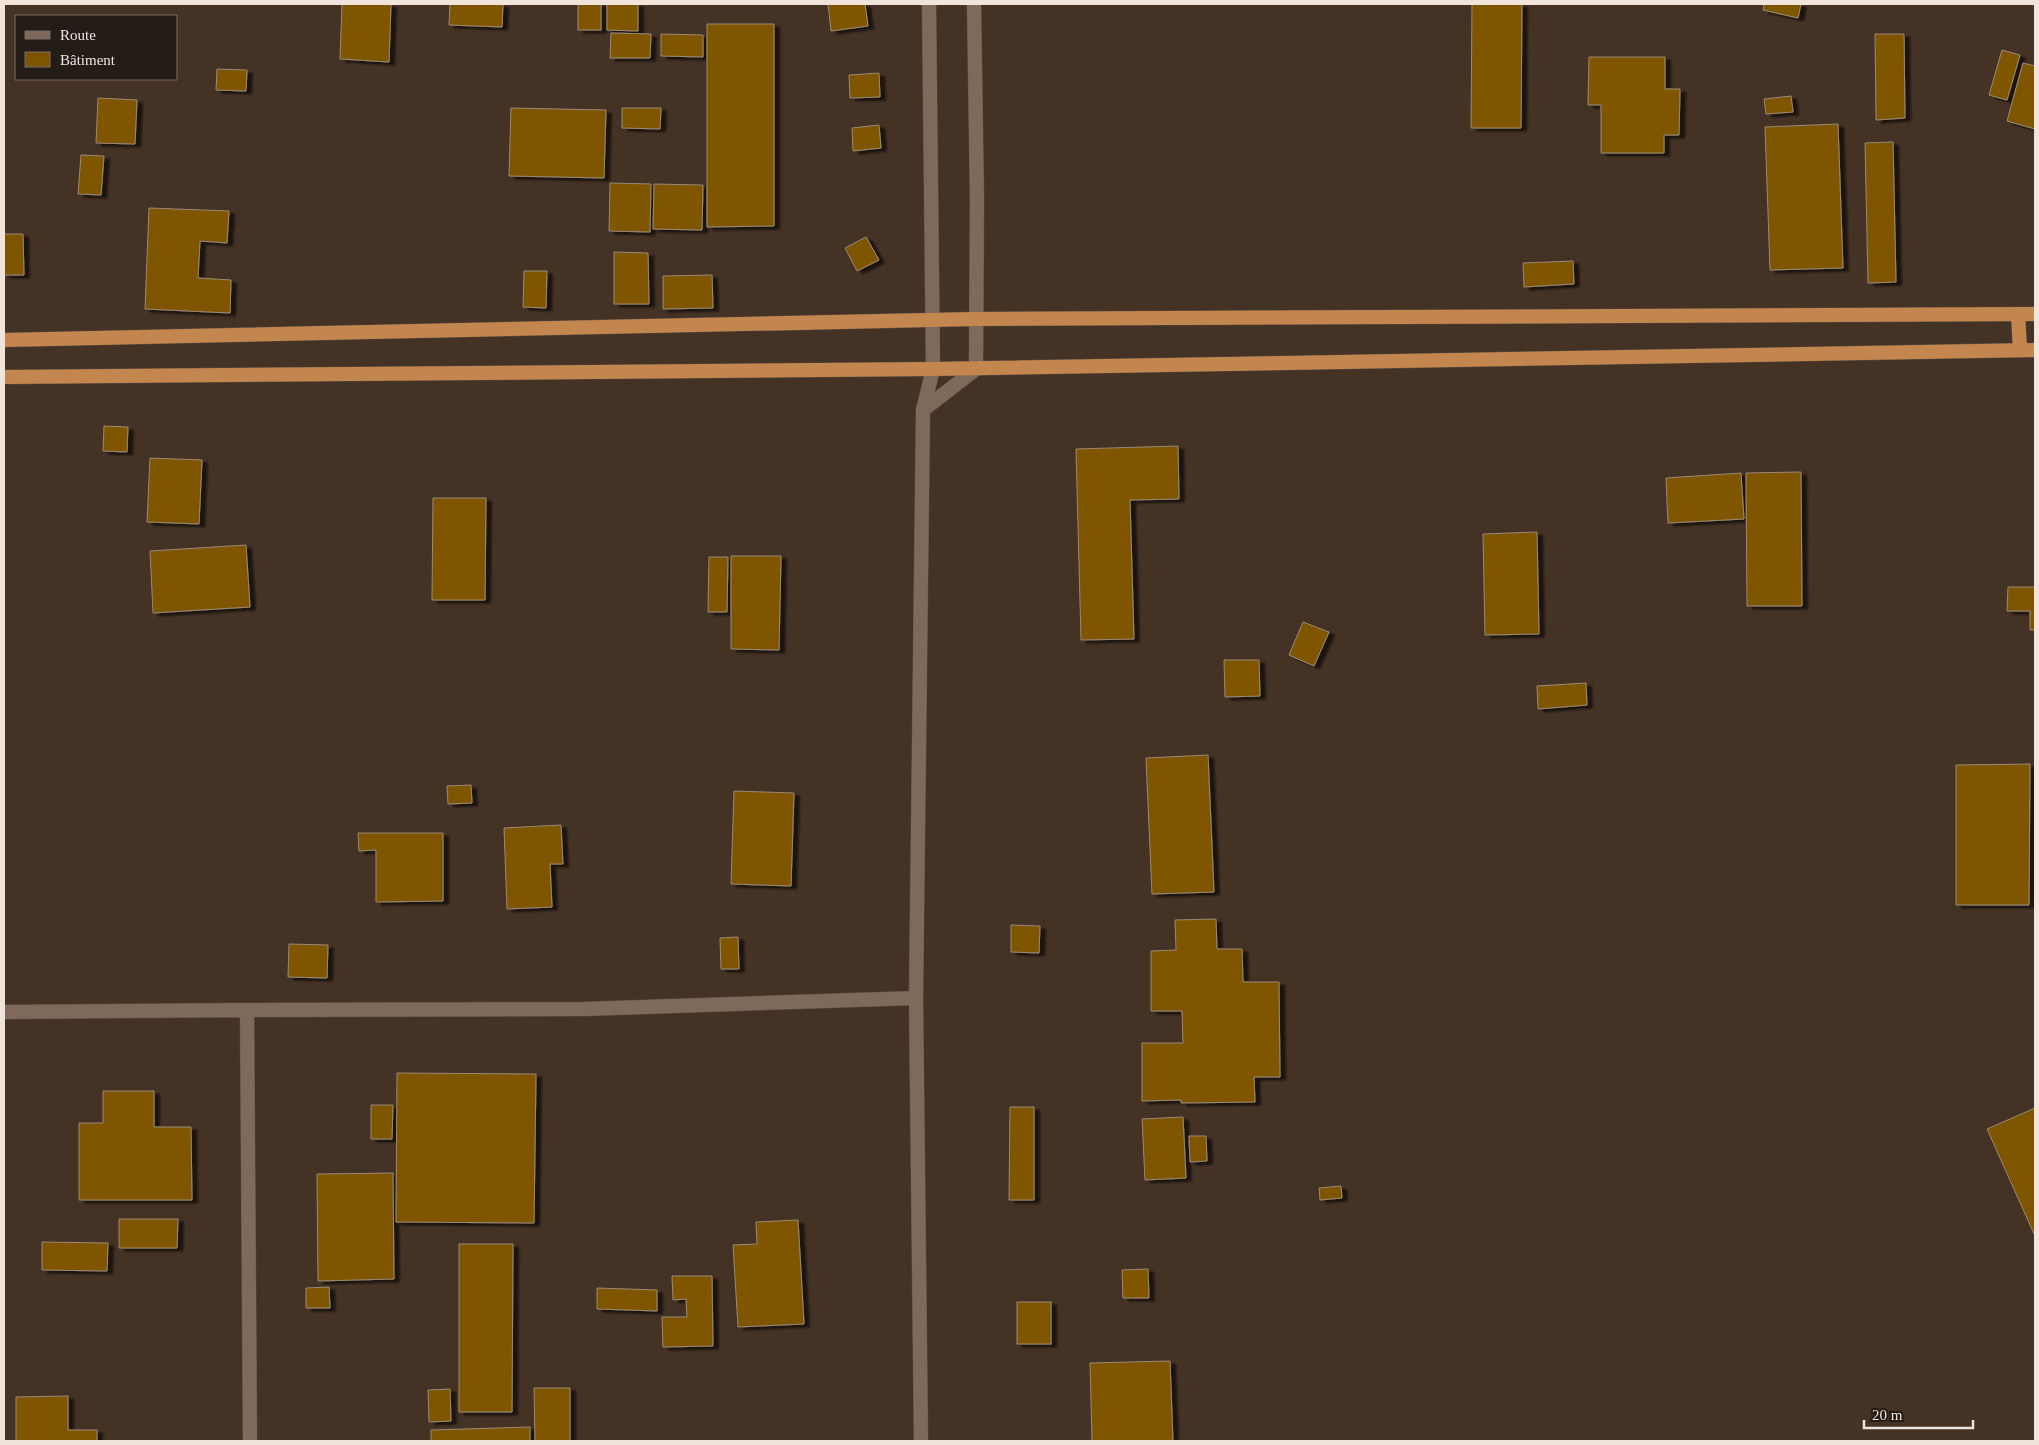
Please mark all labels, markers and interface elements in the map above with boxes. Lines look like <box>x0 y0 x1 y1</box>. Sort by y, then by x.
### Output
legend <box>15 15 178 80</box>
text: Route <box>60 27 96 43</box>
text: Bâtiment <box>60 52 116 68</box>
scale bar <box>1864 1398 1973 1430</box>
text: 20 m <box>1872 1407 1903 1423</box>

